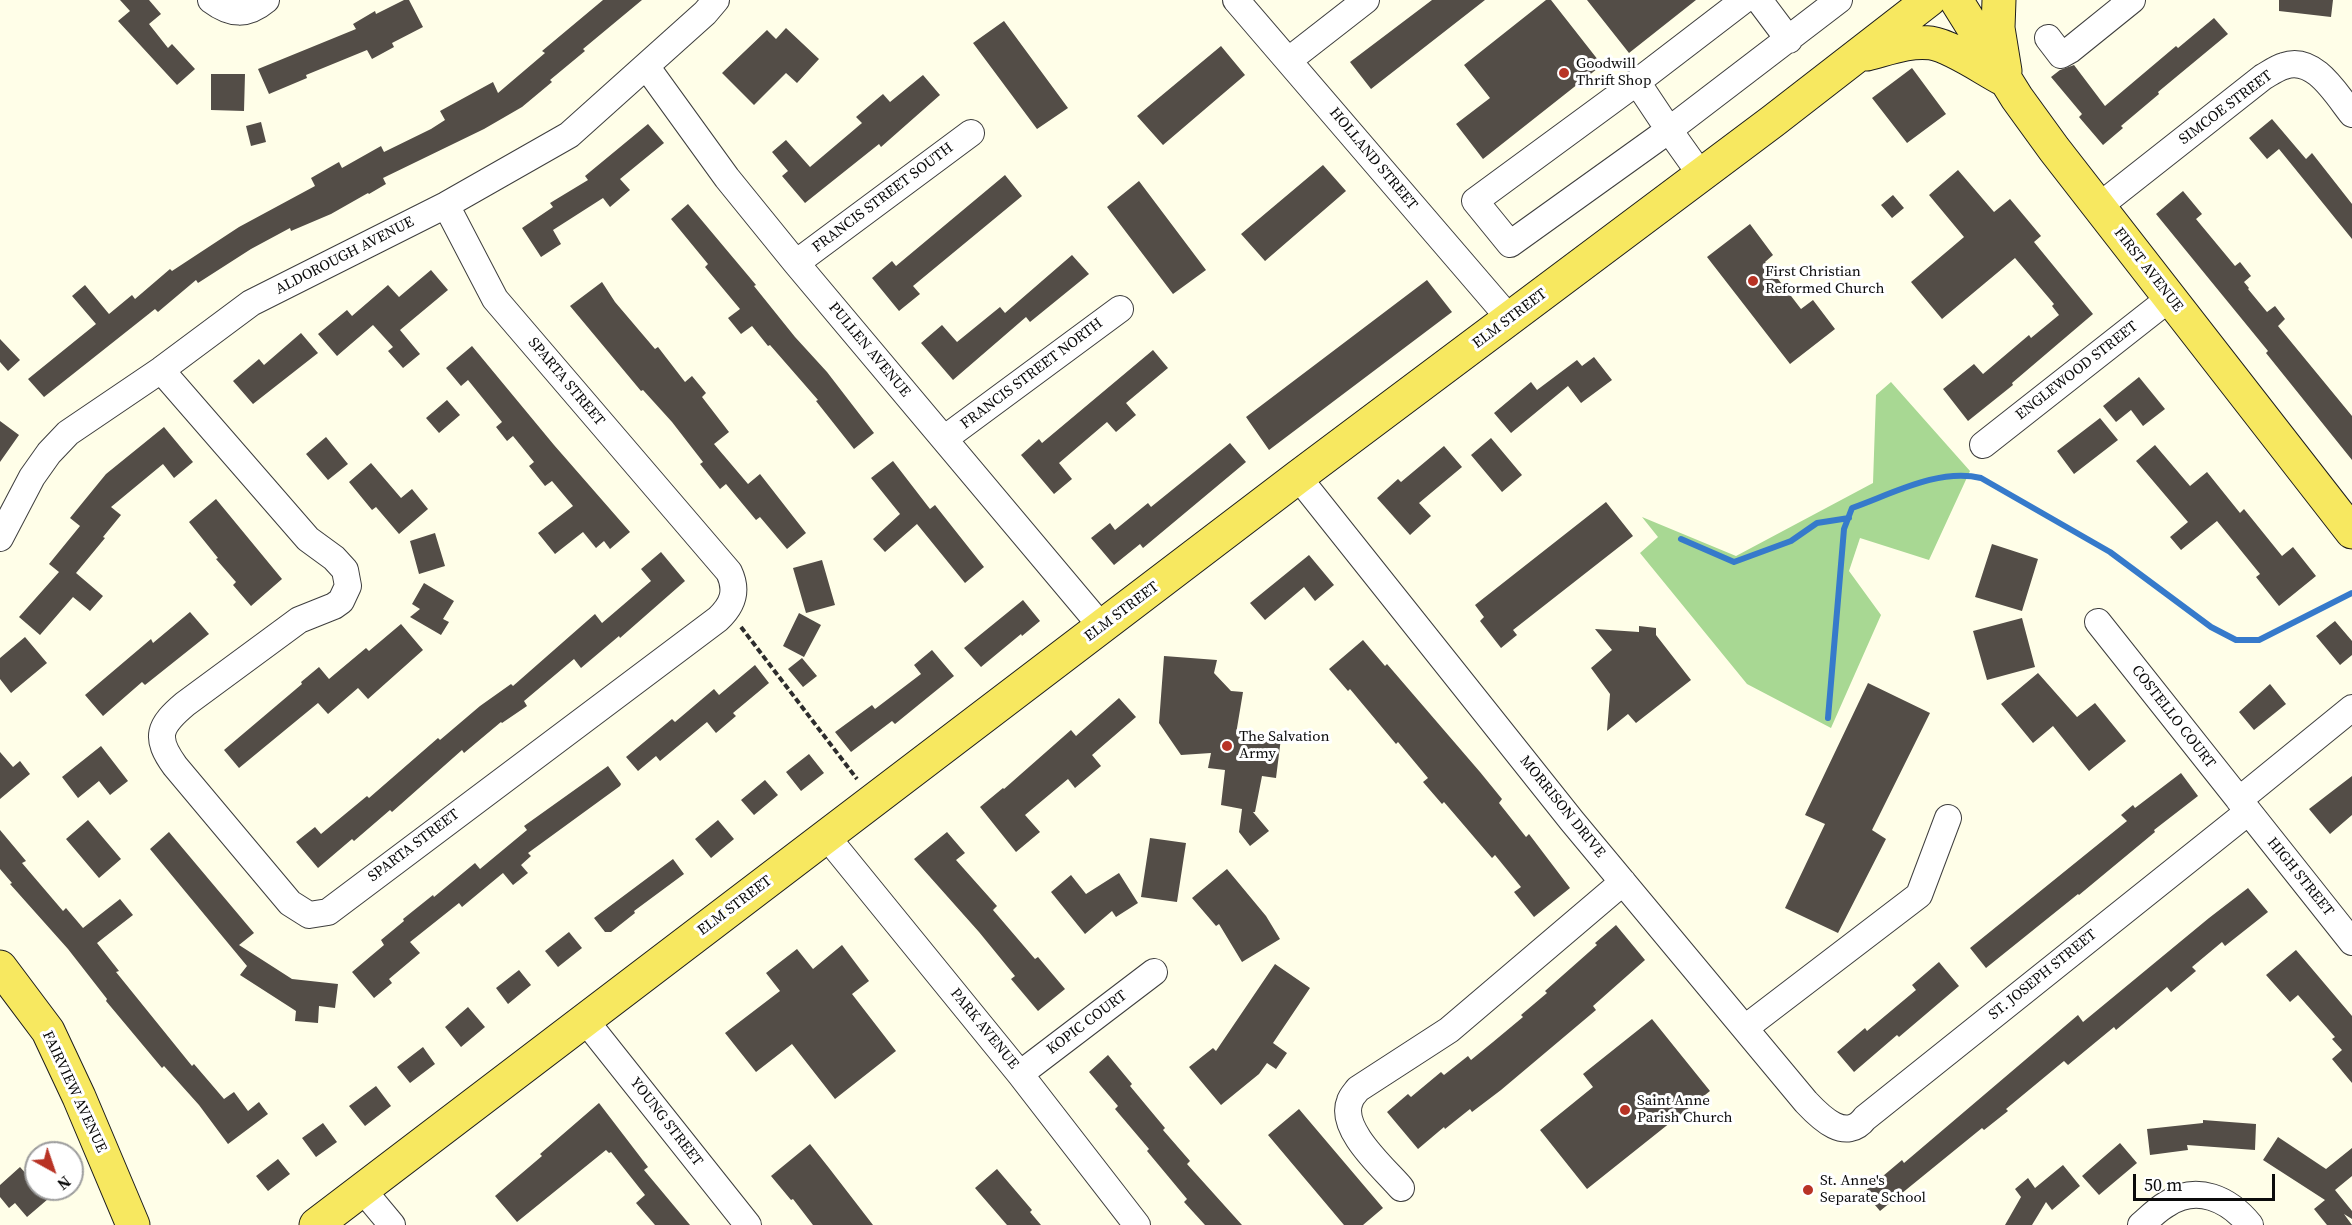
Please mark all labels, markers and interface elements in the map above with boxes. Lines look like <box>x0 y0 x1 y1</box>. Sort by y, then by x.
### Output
place label: Goodwill Thrift Shop <box>1576 55 1651 90</box>
marker: Goodwill Thrift Shop <box>1557 66 1571 80</box>
street label: SIMCOE STREET <box>2176 67 2276 149</box>
street label: HOLLAND STREET <box>1325 104 1421 214</box>
street label: FRANCIS STREET SOUTH <box>809 139 957 257</box>
street label: ALDOROUGH AVENUE <box>273 213 417 299</box>
street label: FIRST AVENUE <box>2110 224 2186 316</box>
place label: First Christian Reformed Church <box>1765 263 1884 298</box>
marker: First Christian Reformed Church <box>1746 274 1760 288</box>
street label: ELM STREET <box>1469 285 1551 353</box>
street label: PULLEN AVENUE <box>824 299 914 401</box>
street label: FRANCIS STREET NORTH <box>957 315 1107 433</box>
street label: ENGLEWOOD STREET <box>2012 318 2142 424</box>
street label: SPARTA STREET <box>524 334 608 430</box>
street label: ELM STREET <box>1081 578 1163 646</box>
street label: COSTELLO COURT <box>2127 662 2219 772</box>
place label: The Salvation Army <box>1239 728 1329 763</box>
marker: The Salvation Army <box>1220 739 1234 753</box>
street label: MORRISON DRIVE <box>1515 752 1609 862</box>
street label: SPARTA STREET <box>365 806 463 886</box>
street label: HIGH STREET <box>2263 834 2337 920</box>
street label: ELM STREET <box>694 872 776 940</box>
street label: ST. JOSEPH STREET <box>1985 926 2101 1024</box>
street label: PARK AVENUE <box>946 985 1022 1073</box>
street label: KOPIC COURT <box>1043 987 1131 1059</box>
street label: FAIRVIEW AVENUE <box>38 1028 110 1156</box>
street label: YOUNG STREET <box>626 1074 706 1170</box>
place label: Saint Anne Parish Church <box>1637 1092 1733 1127</box>
marker: Saint Anne Parish Church <box>1618 1103 1632 1117</box>
north arrow <box>24 1141 84 1201</box>
scale bar <box>2136 1162 2278 1200</box>
text: N <box>53 1171 76 1195</box>
place label: St. Anne's Separate School <box>1820 1172 1926 1207</box>
text: 50 m <box>2144 1172 2182 1197</box>
marker: St. Anne's Separate School <box>1801 1183 1815 1197</box>

